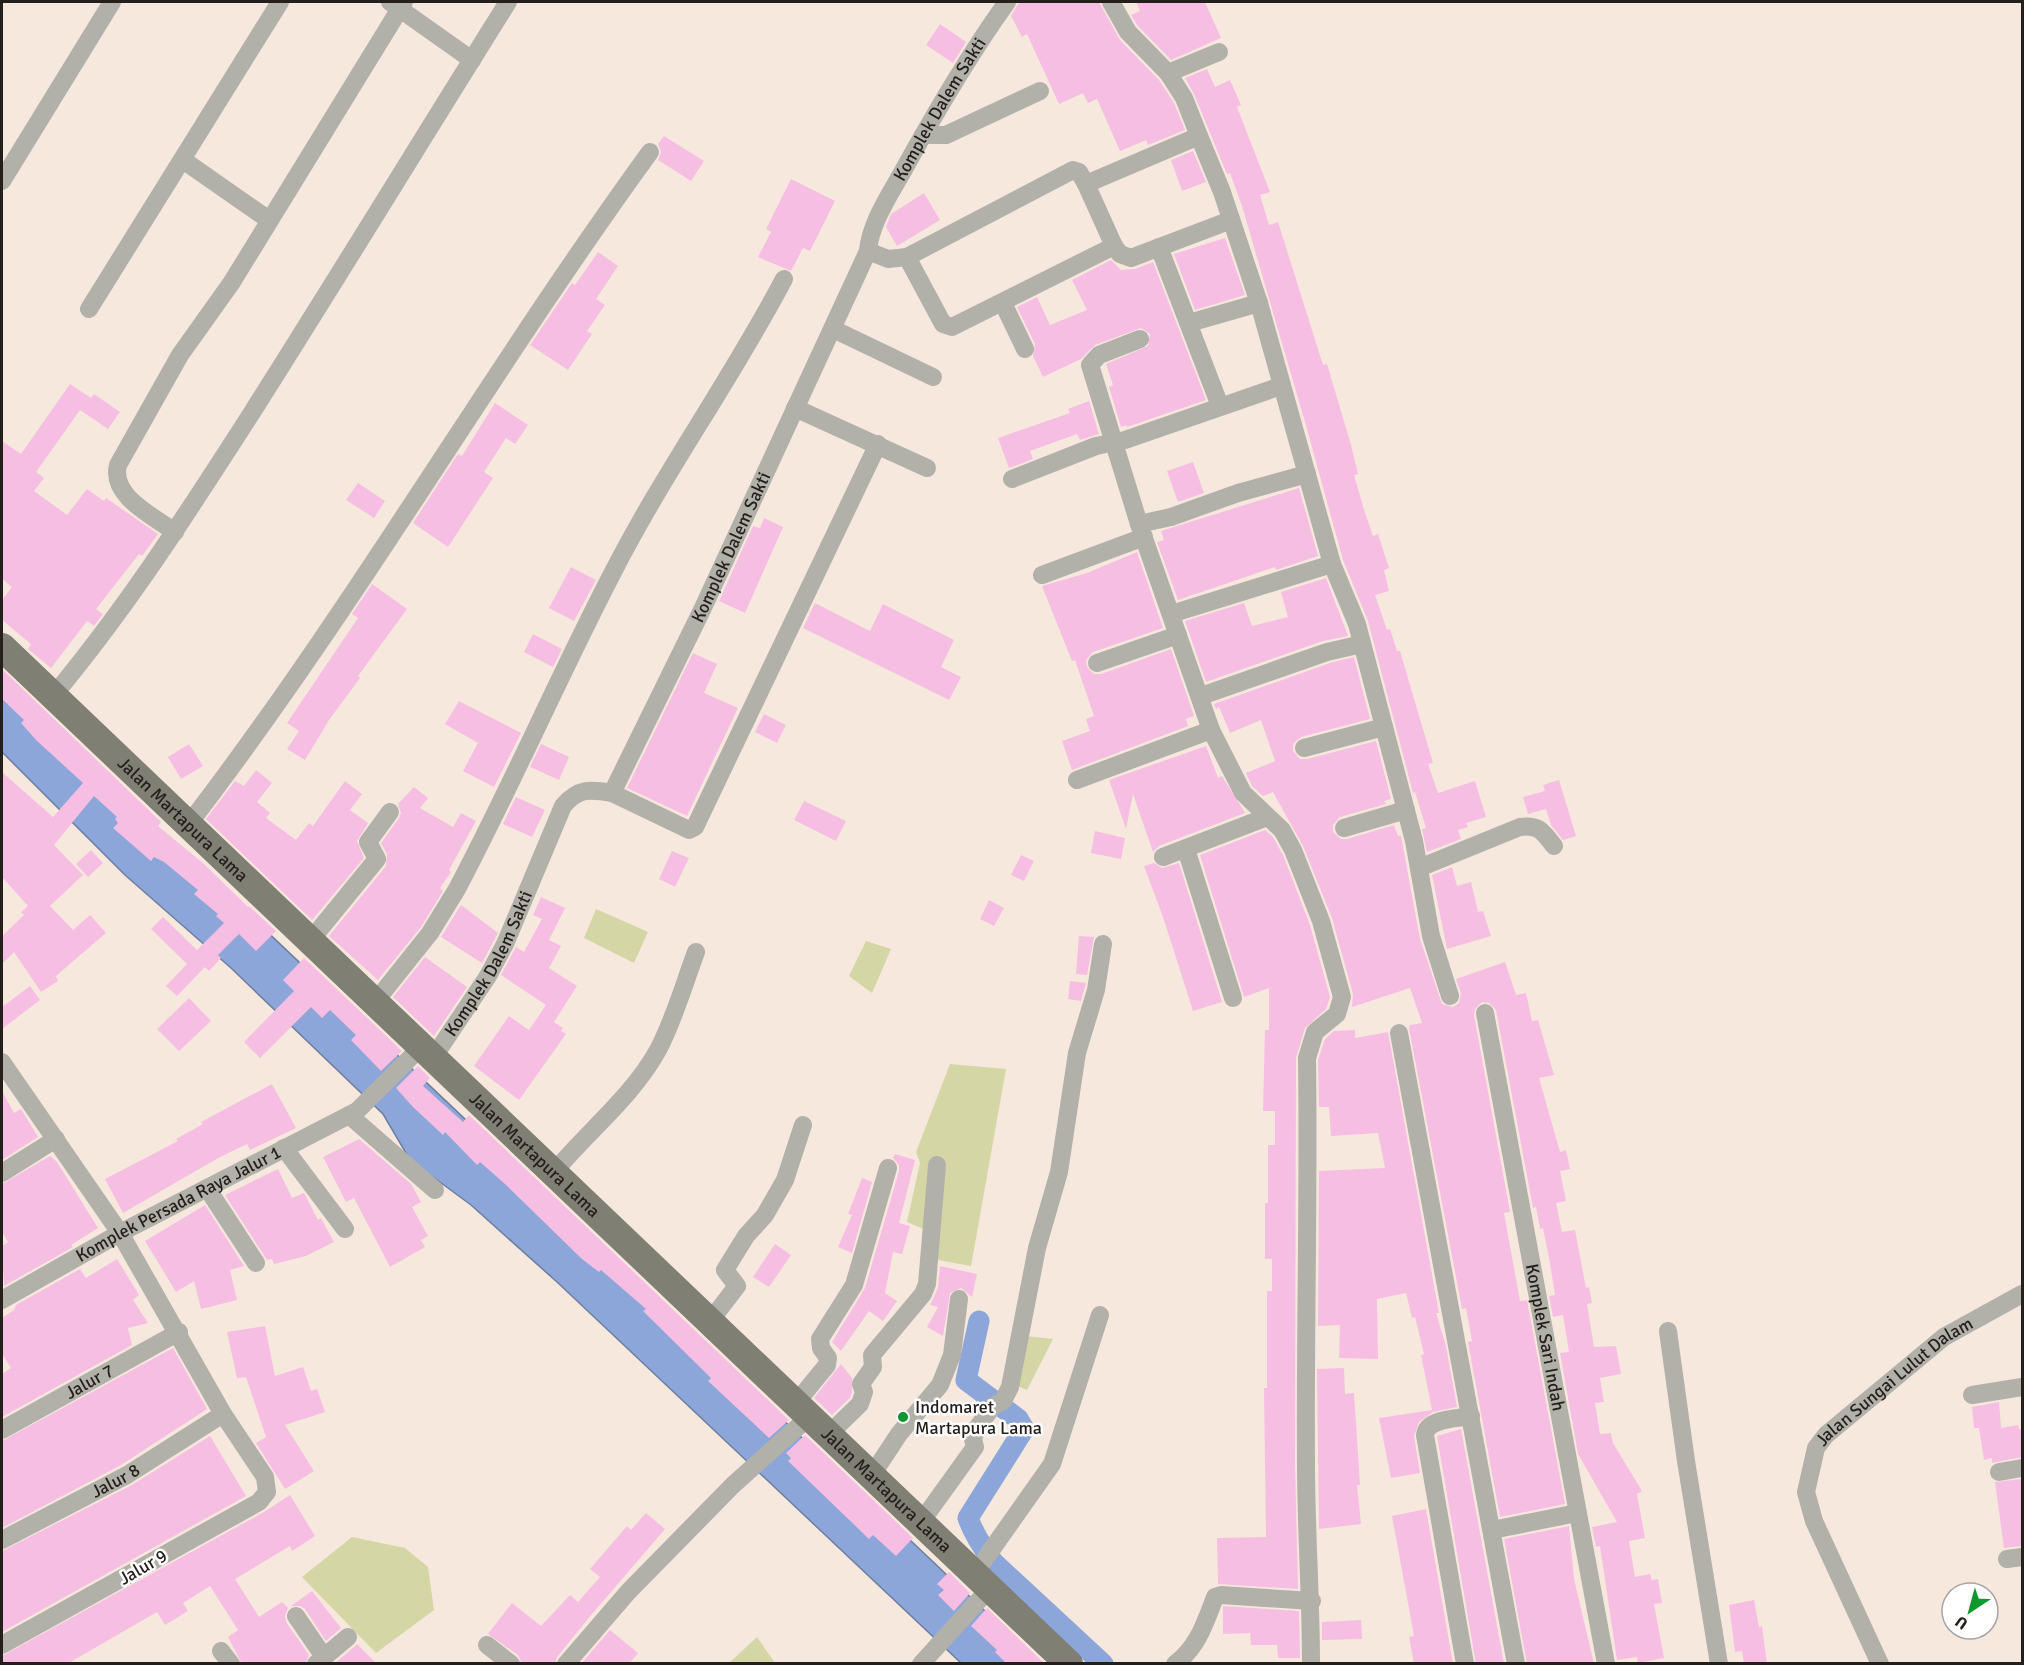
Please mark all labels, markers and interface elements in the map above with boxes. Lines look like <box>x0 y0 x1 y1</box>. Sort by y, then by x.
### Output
street label: Komplek Dalem Sakti <box>889 33 991 185</box>
street label: Komplek Dalem Sakti <box>687 468 775 626</box>
street label: Jalan Martapura Lama <box>113 752 253 887</box>
street label: Komplek Dalem Sakti <box>440 887 537 1041</box>
street label: Jalan Martapura Lama <box>465 1087 605 1222</box>
street label: Komplek Persada Raya Jalur 1 <box>72 1141 285 1267</box>
street label: Komplek Sari Indah <box>1521 1262 1570 1413</box>
street label: Jalan Sungai Lulut Dalam <box>1811 1312 1977 1450</box>
street label: Jalur 7 <box>61 1359 118 1404</box>
place label: Indomaret Martapura Lama <box>915 1396 1042 1439</box>
marker: Indomaret Martapura Lama <box>896 1410 910 1424</box>
street label: Jalan Martapura Lama <box>817 1423 956 1557</box>
street label: Jalur 8 <box>87 1459 144 1503</box>
street label: Jalur 9 <box>115 1544 171 1590</box>
north arrow <box>1940 1581 2000 1641</box>
text: U <box>1952 1611 1972 1634</box>

